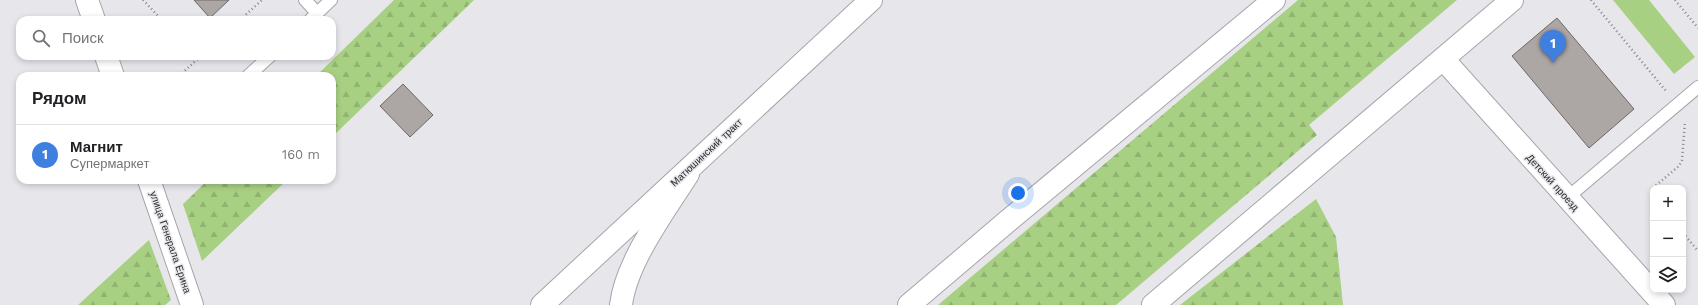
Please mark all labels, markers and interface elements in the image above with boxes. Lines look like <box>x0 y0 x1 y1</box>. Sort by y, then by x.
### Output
search box <box>16 16 336 60</box>
icon: search <box>30 27 52 49</box>
text: Поиск <box>62 29 104 47</box>
pin: 1 <box>1540 30 1566 63</box>
text: Рядом <box>32 88 87 108</box>
street label: Матюшинский тракт <box>668 116 745 188</box>
text: Магнит <box>70 138 123 156</box>
text: 1 <box>42 147 48 162</box>
text: 160 m <box>282 147 320 162</box>
street label: Детский проезд <box>1524 152 1581 213</box>
text: Супермаркет <box>70 156 149 171</box>
your location <box>1008 183 1028 203</box>
map controls <box>1650 185 1686 293</box>
button: + <box>1650 185 1686 221</box>
street label: улица Генерала Ерина <box>148 190 193 295</box>
button: − <box>1650 221 1686 257</box>
button: layers <box>1650 257 1686 293</box>

